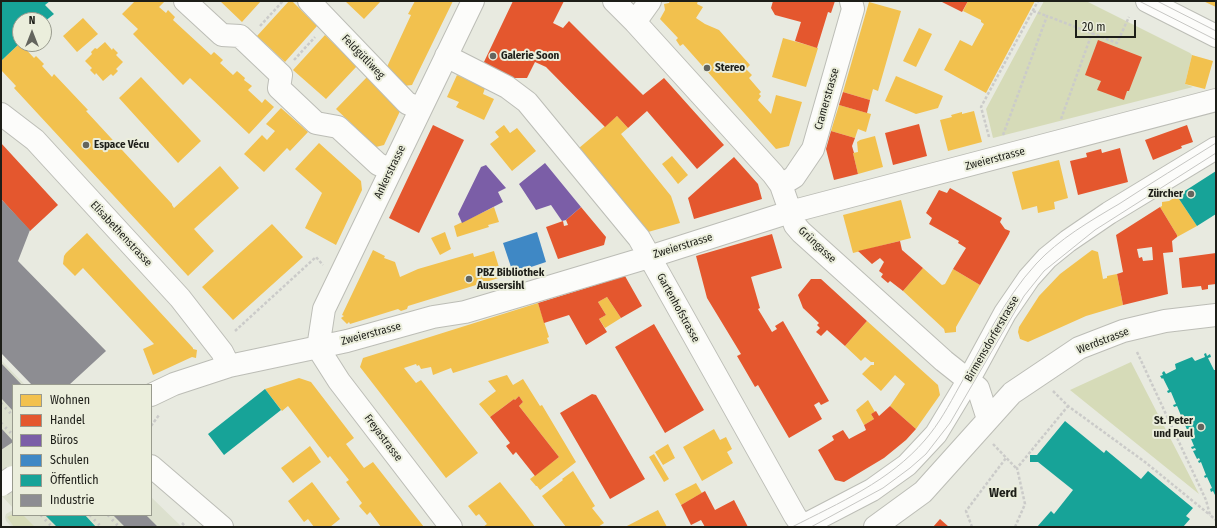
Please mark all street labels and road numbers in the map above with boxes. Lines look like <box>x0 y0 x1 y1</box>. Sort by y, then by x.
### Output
street label: Feldgütliweg <box>339 32 387 82</box>
street label: Cramerstrasse <box>812 67 842 131</box>
street label: Ankerstrasse <box>371 143 409 201</box>
street label: Zweierstrasse <box>964 145 1026 173</box>
street label: Elisabethenstrasse <box>87 199 155 269</box>
street label: Grüngasse <box>795 224 839 266</box>
street label: Zweierstrasse <box>652 231 714 261</box>
street label: Gartenhofstrasse <box>654 271 702 345</box>
street label: Birmensdorferstrasse <box>962 294 1022 384</box>
street label: Zweierstrasse <box>340 320 402 348</box>
street label: Werdstrasse <box>1075 325 1131 357</box>
street label: Freyastrasse <box>361 412 405 464</box>

